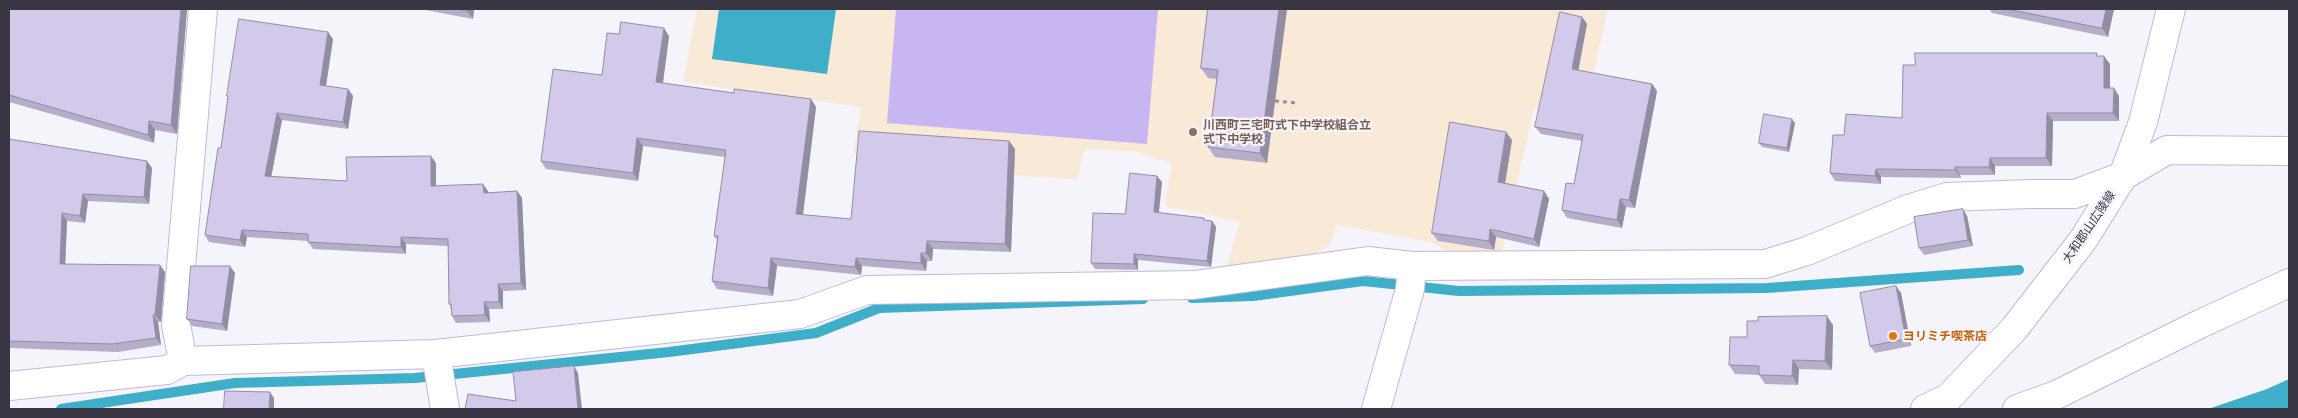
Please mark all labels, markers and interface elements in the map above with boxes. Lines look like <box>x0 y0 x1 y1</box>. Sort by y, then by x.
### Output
place label: 川西町三宅町式下中学校組合立 式下中学校 <box>1203 118 1371 146</box>
marker: 川西町三宅町式下中学校組合立 式下中学校 <box>1187 126 1199 138</box>
street label: 大和郡山広陵線 <box>2060 188 2118 266</box>
place label: ヨリミチ喫茶店 <box>1903 329 1987 343</box>
marker: ヨリミチ喫茶店 <box>1887 330 1899 342</box>

